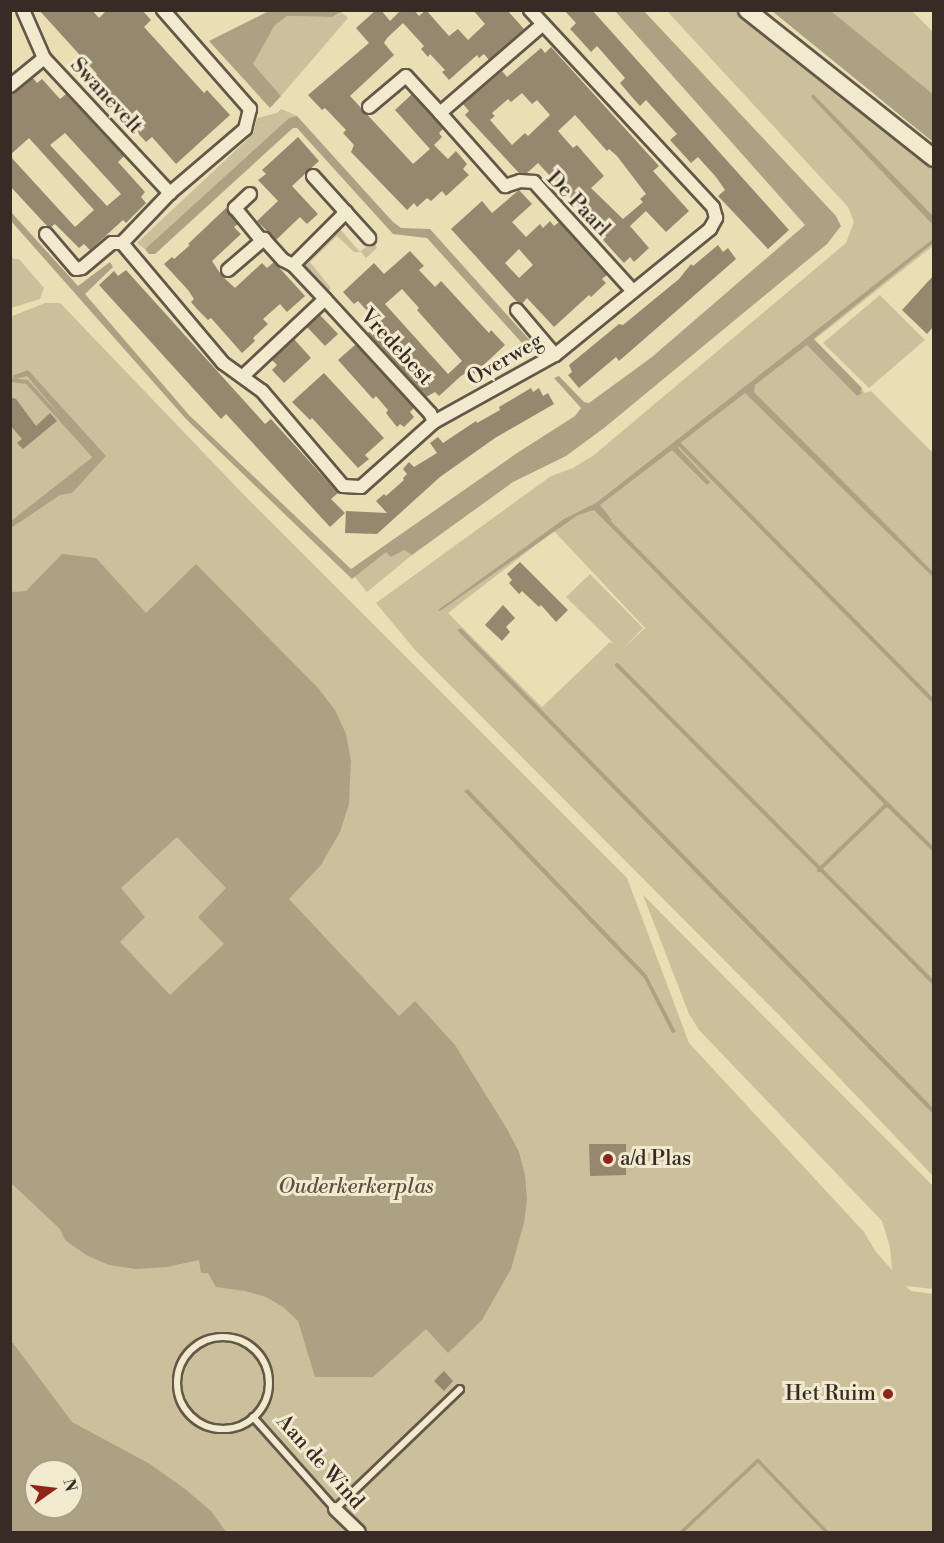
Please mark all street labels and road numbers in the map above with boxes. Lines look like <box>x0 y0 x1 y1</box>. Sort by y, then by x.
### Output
street label: Swanevelt <box>65 53 147 139</box>
street label: De Paarl <box>541 166 615 242</box>
street label: Vredebest <box>354 304 438 390</box>
street label: Overweg <box>463 328 547 392</box>
street label: Aan de Wind <box>271 1409 369 1515</box>

